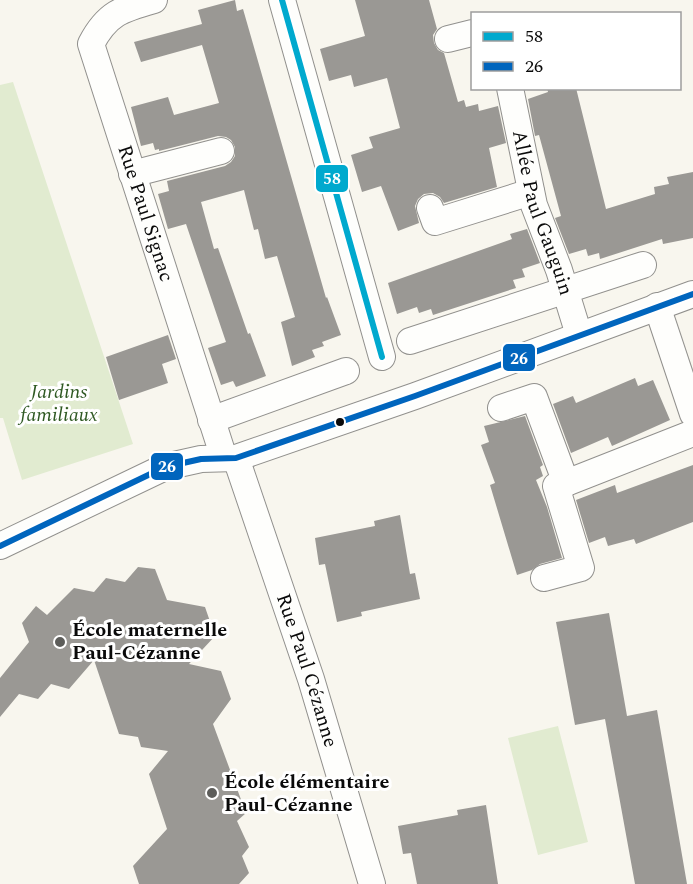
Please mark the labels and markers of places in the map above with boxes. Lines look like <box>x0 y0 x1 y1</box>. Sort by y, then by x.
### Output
unlabelled marker <box>334 416 346 428</box>
place label: École maternelle Paul-Cézanne <box>72 615 227 668</box>
marker: École maternelle Paul-Cézanne <box>53 635 67 649</box>
place label: École élémentaire Paul-Cézanne <box>224 767 389 820</box>
marker: École élémentaire Paul-Cézanne <box>205 786 219 800</box>

